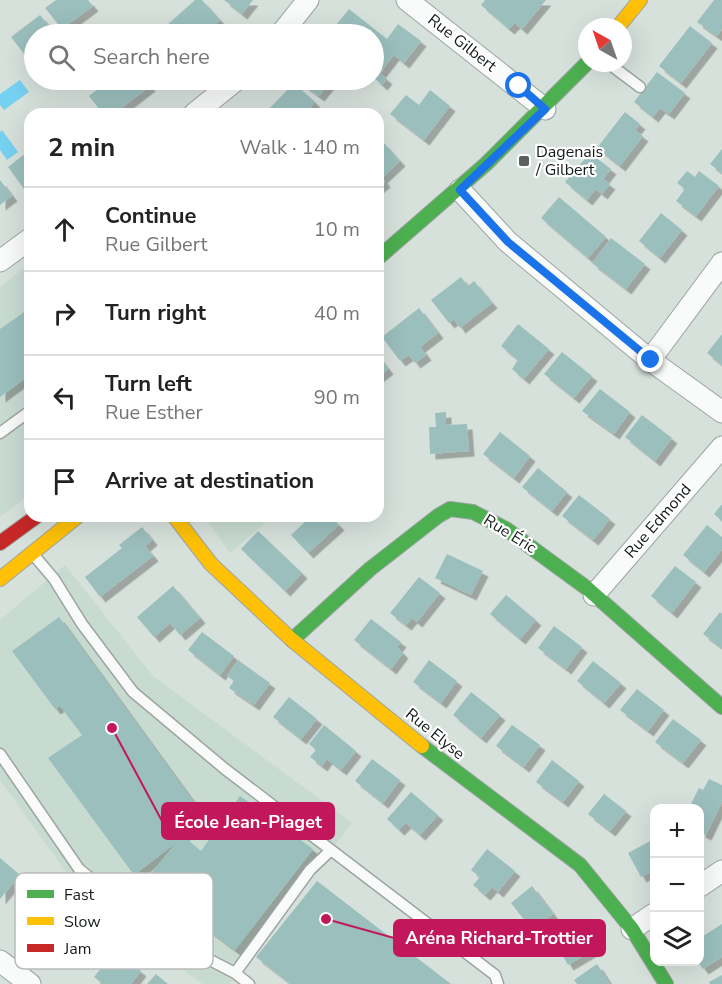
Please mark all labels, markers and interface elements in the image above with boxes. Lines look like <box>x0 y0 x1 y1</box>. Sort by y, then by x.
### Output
street label: Rue Gilbert <box>423 9 501 77</box>
north arrow <box>578 18 632 72</box>
search box <box>24 24 384 90</box>
icon: search <box>45 41 78 74</box>
text: Search here <box>93 42 210 72</box>
route start <box>505 72 531 98</box>
text: 2 min <box>48 130 115 165</box>
text: Walk · 140 m <box>240 134 360 161</box>
place label: Dagenais / Gilbert <box>535 141 603 181</box>
marker: Dagenais / Gilbert <box>517 154 531 168</box>
text: Continue <box>105 201 196 231</box>
icon: ahead <box>48 213 81 246</box>
text: 10 m <box>314 216 360 243</box>
text: Rue Gilbert <box>105 231 207 258</box>
icon: right <box>48 297 81 330</box>
text: Turn right <box>105 298 206 328</box>
text: 40 m <box>314 300 360 327</box>
route end <box>637 346 663 372</box>
text: Turn left <box>105 369 192 399</box>
icon: left <box>48 381 81 414</box>
text: 90 m <box>314 384 360 411</box>
text: Rue Esther <box>105 399 203 426</box>
icon: arrive <box>48 465 81 498</box>
text: Arrive at destination <box>105 466 314 496</box>
street label: Rue Edmond <box>620 479 696 563</box>
street label: Rue Éric <box>479 509 541 559</box>
street label: Rue Elyse <box>401 703 469 765</box>
callout: École Jean-Piaget <box>162 803 334 839</box>
map controls <box>650 804 704 966</box>
button: + <box>650 804 704 858</box>
text: École Jean-Piaget <box>174 810 322 834</box>
button: − <box>650 858 704 912</box>
legend <box>15 873 213 969</box>
text: Fast <box>64 884 95 906</box>
text: Slow <box>64 911 101 933</box>
button: layers <box>650 912 704 966</box>
callout: Aréna Richard-Trottier <box>394 920 605 956</box>
text: Aréna Richard-Trottier <box>405 926 593 950</box>
text: Jam <box>63 938 91 960</box>

